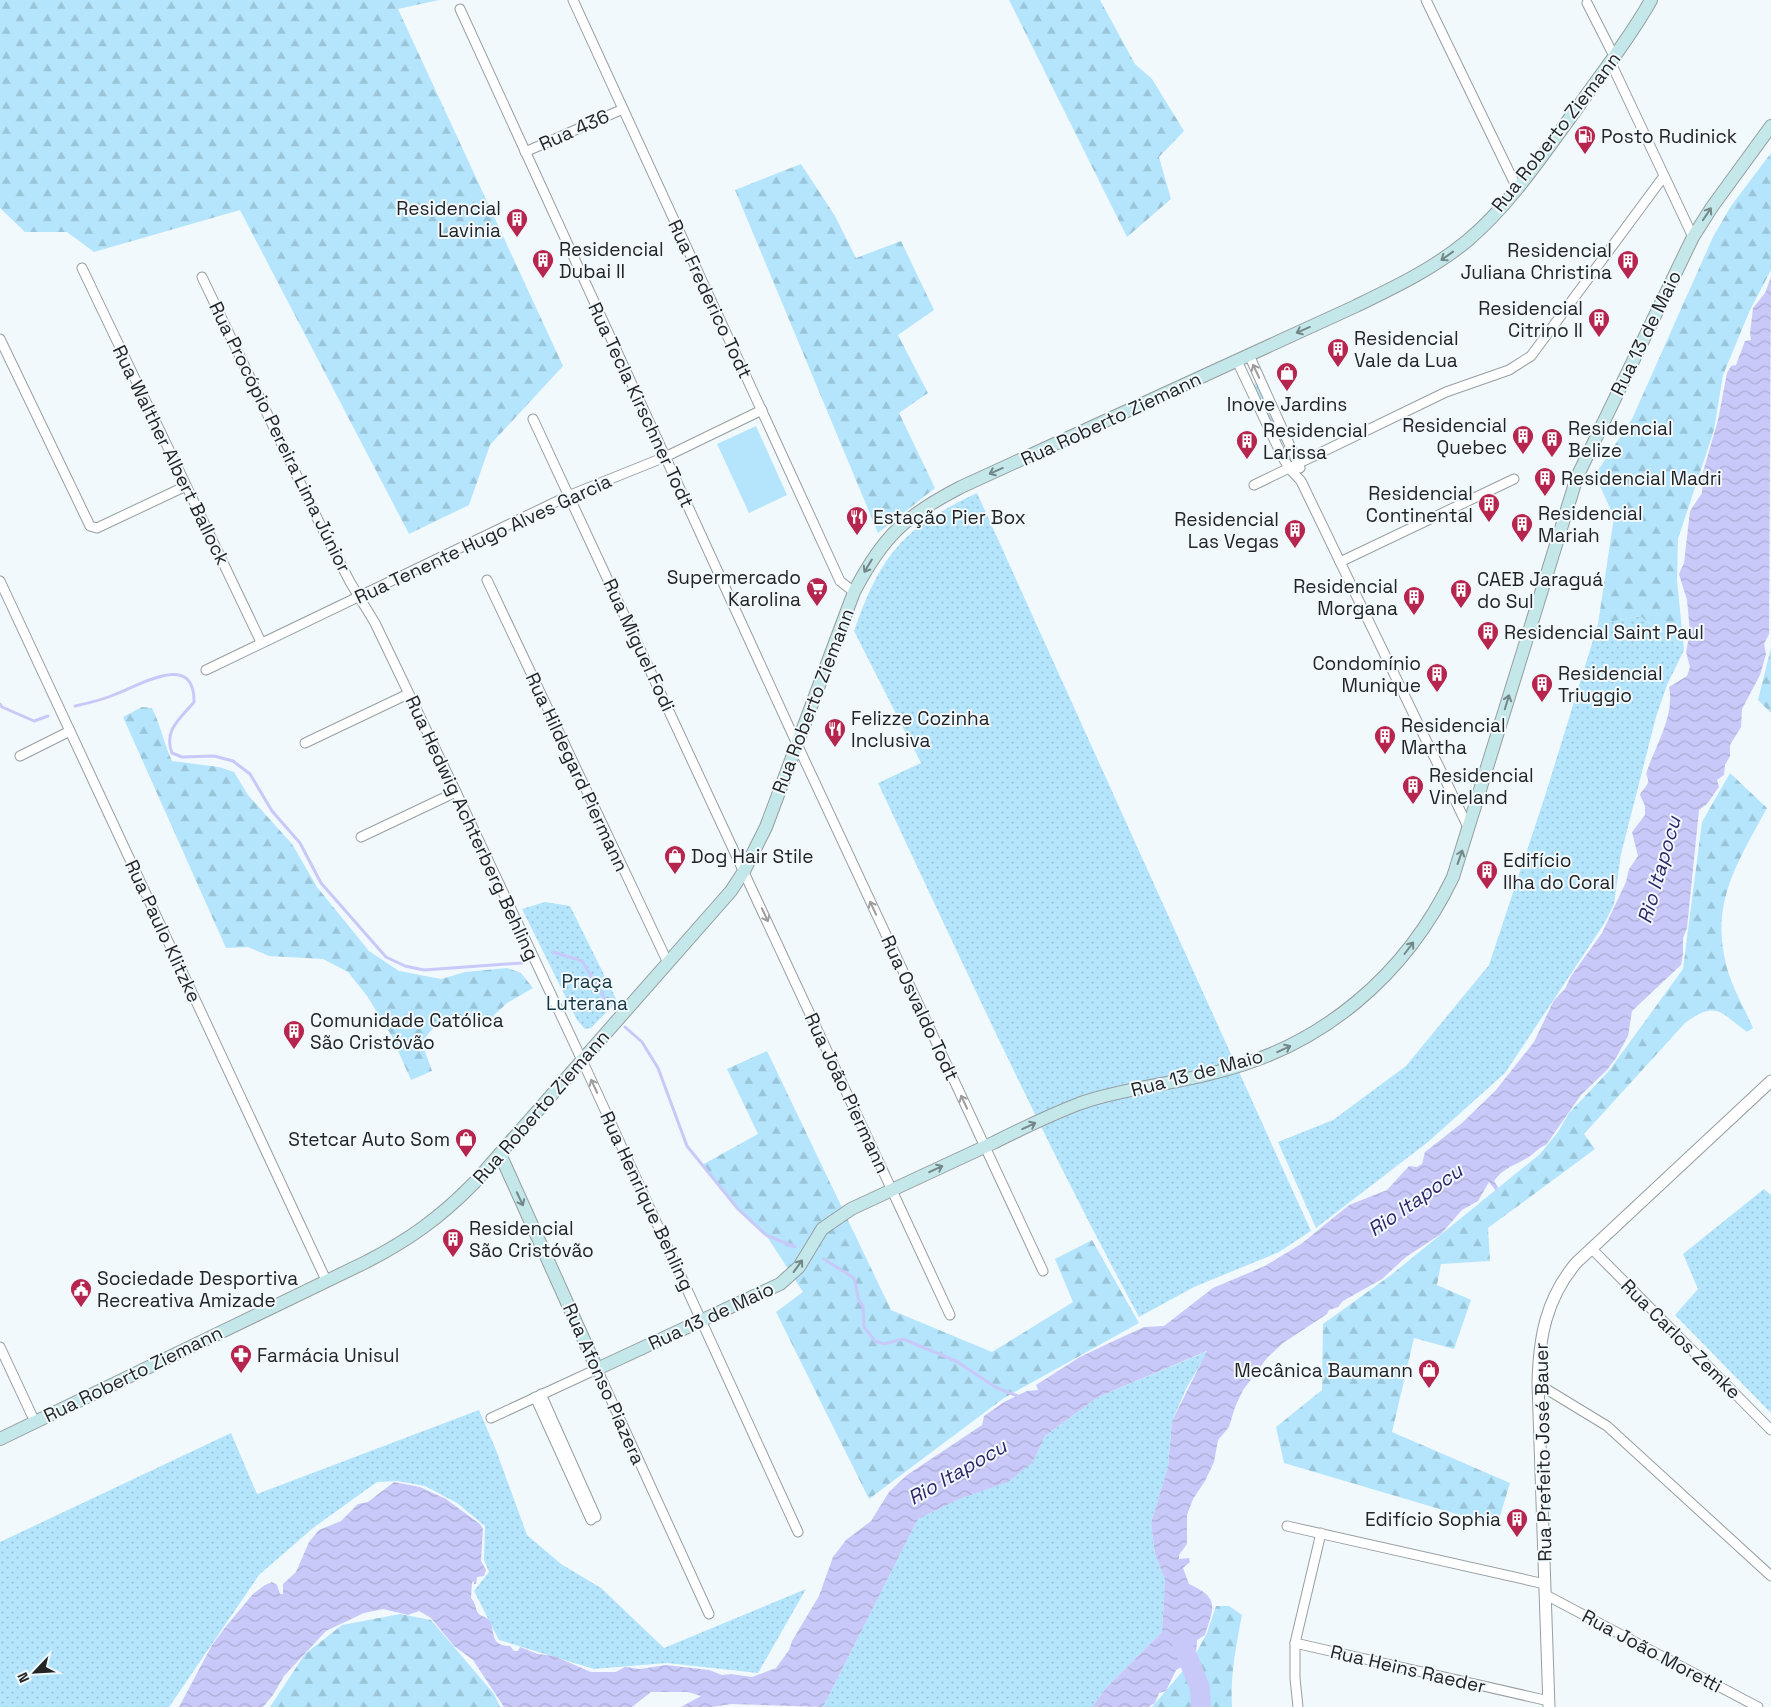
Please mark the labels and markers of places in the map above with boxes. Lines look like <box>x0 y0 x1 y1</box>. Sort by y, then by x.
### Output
fuel station icon: Posto Rudinick <box>1573 124 1597 155</box>
place label: Posto Rudinick <box>1601 124 1737 149</box>
place label: Residencial Lavinia <box>396 196 501 243</box>
building icon: Residencial Lavinia <box>505 207 529 238</box>
place label: Residencial Dubai II <box>559 237 664 284</box>
place label: Residencial Juliana Christina <box>1460 238 1612 285</box>
building icon: Residencial Dubai II <box>531 248 555 279</box>
building icon: Residencial Juliana Christina <box>1616 249 1640 280</box>
place label: Residencial Citrino II <box>1478 296 1583 343</box>
building icon: Residencial Citrino II <box>1587 307 1611 338</box>
place label: Residencial Vale da Lua <box>1354 326 1459 373</box>
building icon: Residencial Vale da Lua <box>1326 337 1350 368</box>
shop icon: Inove Jardins <box>1275 361 1299 392</box>
place label: Inove Jardins <box>1227 392 1347 417</box>
place label: Residencial Quebec <box>1402 413 1507 460</box>
place label: Residencial Belize <box>1568 416 1673 463</box>
place label: Residencial Larissa <box>1263 418 1368 465</box>
building icon: Residencial Quebec <box>1511 424 1535 455</box>
building icon: Residencial Belize <box>1540 427 1564 458</box>
building icon: Residencial Larissa <box>1235 429 1259 460</box>
building icon: Residencial Madri <box>1533 466 1557 497</box>
place label: Residencial Madri <box>1561 466 1722 491</box>
place label: Residencial Continental <box>1366 481 1473 528</box>
building icon: Residencial Continental <box>1477 492 1501 523</box>
place label: Residencial Mariah <box>1538 501 1643 548</box>
restaurant icon: Estação Pier Box <box>845 505 869 536</box>
place label: Estação Pier Box <box>873 505 1026 530</box>
place label: Residencial Las Vegas <box>1174 507 1279 554</box>
building icon: Residencial Mariah <box>1510 512 1534 543</box>
building icon: Residencial Las Vegas <box>1283 518 1307 549</box>
place label: Supermercado Karolina <box>667 565 801 612</box>
place label: CAEB Jaraguá do Sul <box>1477 567 1603 614</box>
place label: Residencial Morgana <box>1293 574 1398 621</box>
supermarket icon: Supermercado Karolina <box>805 576 829 607</box>
building icon: CAEB Jaraguá do Sul <box>1449 578 1473 609</box>
building icon: Residencial Morgana <box>1402 585 1426 616</box>
building icon: Residencial Saint Paul <box>1476 620 1500 651</box>
place label: Residencial Saint Paul <box>1504 620 1704 645</box>
place label: Condomínio Munique <box>1312 651 1421 698</box>
place label: Residencial Triuggio <box>1558 661 1663 708</box>
building icon: Condomínio Munique <box>1425 662 1449 693</box>
building icon: Residencial Triuggio <box>1530 672 1554 703</box>
place label: Felizze Cozinha Inclusiva <box>851 706 990 753</box>
place label: Residencial Martha <box>1401 713 1506 760</box>
restaurant icon: Felizze Cozinha Inclusiva <box>823 717 847 748</box>
building icon: Residencial Martha <box>1373 724 1397 755</box>
place label: Residencial Vineland <box>1429 763 1534 810</box>
building icon: Residencial Vineland <box>1401 774 1425 805</box>
shop icon: Dog Hair Stile <box>663 844 687 875</box>
place label: Dog Hair Stile <box>691 844 813 869</box>
place label: Edifício Ilha do Coral <box>1503 848 1615 895</box>
building icon: Edifício Ilha do Coral <box>1475 859 1499 890</box>
place label: Comunidade Católica São Cristóvão <box>310 1008 504 1055</box>
building icon: Comunidade Católica São Cristóvão <box>282 1019 306 1050</box>
place label: Stetcar Auto Som <box>288 1127 450 1152</box>
shop icon: Stetcar Auto Som <box>454 1127 478 1158</box>
place label: Residencial São Cristóvão <box>469 1216 594 1263</box>
building icon: Residencial São Cristóvão <box>441 1227 465 1258</box>
place label: Sociedade Desportiva Recreativa Amizade <box>97 1266 298 1313</box>
public building icon: Sociedade Desportiva Recreativa Amizade <box>69 1277 93 1308</box>
pharmacy icon: Farmácia Unisul <box>229 1343 253 1374</box>
place label: Farmácia Unisul <box>257 1343 399 1368</box>
place label: Mecânica Baumann <box>1234 1358 1413 1383</box>
shop icon: Mecânica Baumann <box>1417 1358 1441 1389</box>
place label: Edifício Sophia <box>1365 1507 1501 1532</box>
building icon: Edifício Sophia <box>1505 1507 1529 1538</box>

